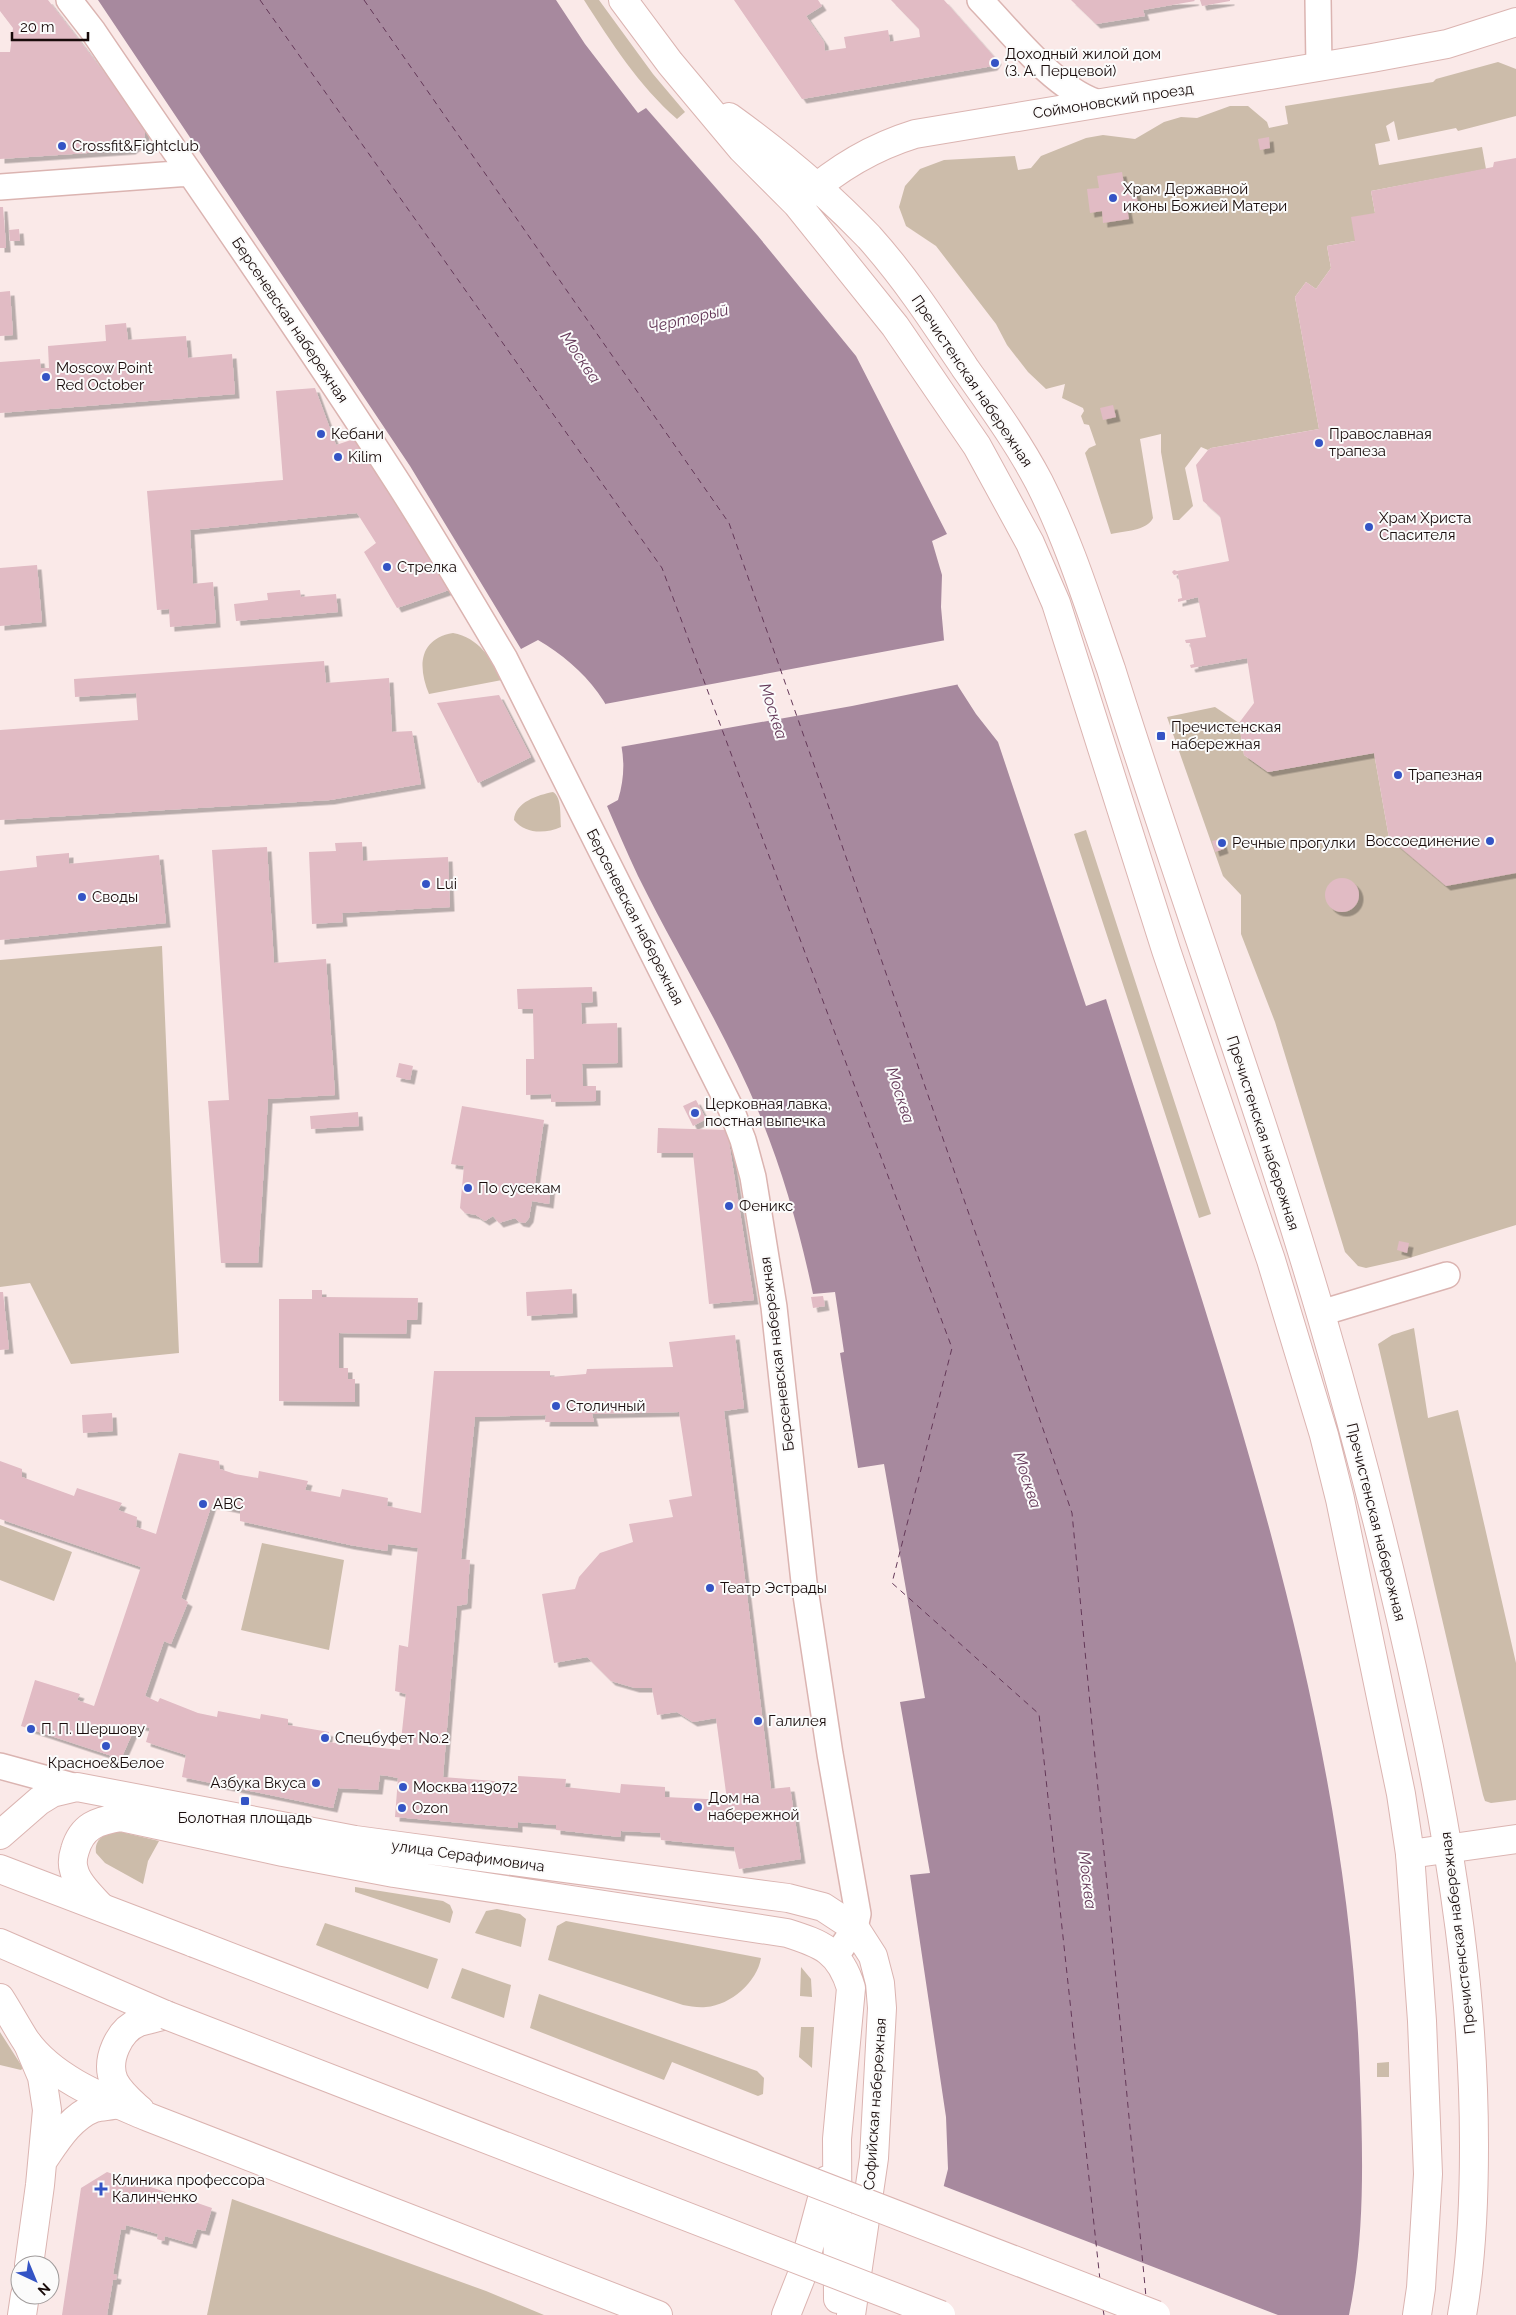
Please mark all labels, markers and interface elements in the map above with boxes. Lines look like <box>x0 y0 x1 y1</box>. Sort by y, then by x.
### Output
scale bar <box>12 10 89 42</box>
text: 20 m <box>20 18 55 36</box>
place label: Доходный жилой дом (З. А. Перцевой) <box>1005 45 1161 80</box>
marker: Доходный жилой дом (З. А. Перцевой) <box>989 57 1001 69</box>
street label: Соймоновский проезд <box>1032 79 1195 123</box>
place label: Crossfit&Fightclub <box>72 137 199 155</box>
marker: Crossfit&Fightclub <box>56 140 68 152</box>
place label: Храм Державной иконы Божией Матери <box>1123 180 1287 215</box>
marker: Храм Державной иконы Божией Матери <box>1107 192 1119 204</box>
street label: Берсеневская набережная <box>228 234 352 406</box>
street label: Пречистенская набережная <box>908 292 1036 470</box>
water label: Черторый <box>646 300 730 337</box>
water label: Москва <box>557 328 605 387</box>
place label: Moscow Point Red October <box>56 359 153 394</box>
marker: Moscow Point Red October <box>40 371 52 383</box>
place label: Кебани <box>331 425 384 443</box>
place label: Православная трапеза <box>1329 425 1432 460</box>
marker: Кебани <box>315 428 327 440</box>
marker: Православная трапеза <box>1313 437 1325 449</box>
place label: Kilim <box>348 448 382 466</box>
marker: Kilim <box>332 451 344 463</box>
place label: Храм Христа Спасителя <box>1379 509 1471 544</box>
marker: Храм Христа Спасителя <box>1363 521 1375 533</box>
place label: Стрелка <box>397 558 457 576</box>
marker: Стрелка <box>381 561 393 573</box>
water label: Москва <box>756 681 792 742</box>
place label: Пречистенская набережная <box>1171 718 1281 753</box>
marker: Пречистенская набережная <box>1155 730 1167 742</box>
place label: Трапезная <box>1408 766 1482 784</box>
marker: Трапезная <box>1392 769 1404 781</box>
street label: Берсеневская набережная <box>583 826 687 1008</box>
place label: Воссоединение <box>1365 832 1480 850</box>
place label: Речные прогулки <box>1232 834 1356 852</box>
marker: Воссоединение <box>1484 835 1496 847</box>
marker: Речные прогулки <box>1216 837 1228 849</box>
place label: Lui <box>436 875 457 893</box>
marker: Lui <box>420 878 432 890</box>
place label: Своды <box>92 888 138 906</box>
marker: Своды <box>76 891 88 903</box>
street label: Пречистенская набережная <box>1223 1033 1303 1233</box>
water label: Москва <box>883 1065 919 1126</box>
place label: Церковная лавка, постная выпечка <box>705 1095 831 1130</box>
marker: Церковная лавка, постная выпечка <box>689 1107 701 1119</box>
place label: По сусекам <box>478 1179 561 1197</box>
marker: По сусекам <box>462 1182 474 1194</box>
place label: Феникс <box>739 1197 793 1215</box>
marker: Феникс <box>723 1200 735 1212</box>
street label: Берсеневская набережная <box>756 1256 798 1452</box>
place label: Столичный <box>566 1397 645 1415</box>
marker: Столичный <box>550 1400 562 1412</box>
street label: Пречистенская набережная <box>1343 1421 1409 1623</box>
water label: Москва <box>1010 1450 1046 1511</box>
place label: ABC <box>213 1495 243 1513</box>
marker: ABC <box>197 1498 209 1510</box>
place label: Театр Эстрады <box>720 1579 827 1597</box>
marker: Театр Эстрады <box>704 1582 716 1594</box>
place label: Галилея <box>768 1712 826 1730</box>
marker: Галилея <box>752 1715 764 1727</box>
place label: П. П. Шершову <box>41 1720 145 1738</box>
marker: П. П. Шершову <box>25 1723 37 1735</box>
place label: Спецбуфет No.2 <box>335 1729 449 1747</box>
marker: Спецбуфет No.2 <box>319 1732 331 1744</box>
marker: Красное&Белое <box>100 1740 112 1752</box>
place label: Красное&Белое <box>48 1754 164 1772</box>
place label: Азбука Вкуса <box>210 1774 306 1792</box>
marker: Азбука Вкуса <box>310 1777 322 1789</box>
place label: Москва 119072 <box>413 1778 518 1796</box>
marker: Москва 119072 <box>397 1781 409 1793</box>
place label: Дом на набережной <box>708 1789 799 1824</box>
marker: Болотная площадь <box>239 1795 251 1807</box>
place label: Ozon <box>412 1799 448 1817</box>
marker: Дом на набережной <box>692 1801 704 1813</box>
marker: Ozon <box>396 1802 408 1814</box>
place label: Болотная площадь <box>178 1809 312 1827</box>
street label: Пречистенская набережная <box>1437 1831 1479 2035</box>
street label: улица Серафимовича <box>390 1836 546 1876</box>
water label: Москва <box>1075 1850 1101 1910</box>
street label: Софийская набережная <box>860 2017 890 2191</box>
place label: Клиника профессора Калинченко <box>112 2171 265 2206</box>
marker: Клиника профессора Калинченко <box>94 2182 108 2196</box>
north arrow <box>10 2255 60 2305</box>
text: N <box>35 2280 53 2299</box>

